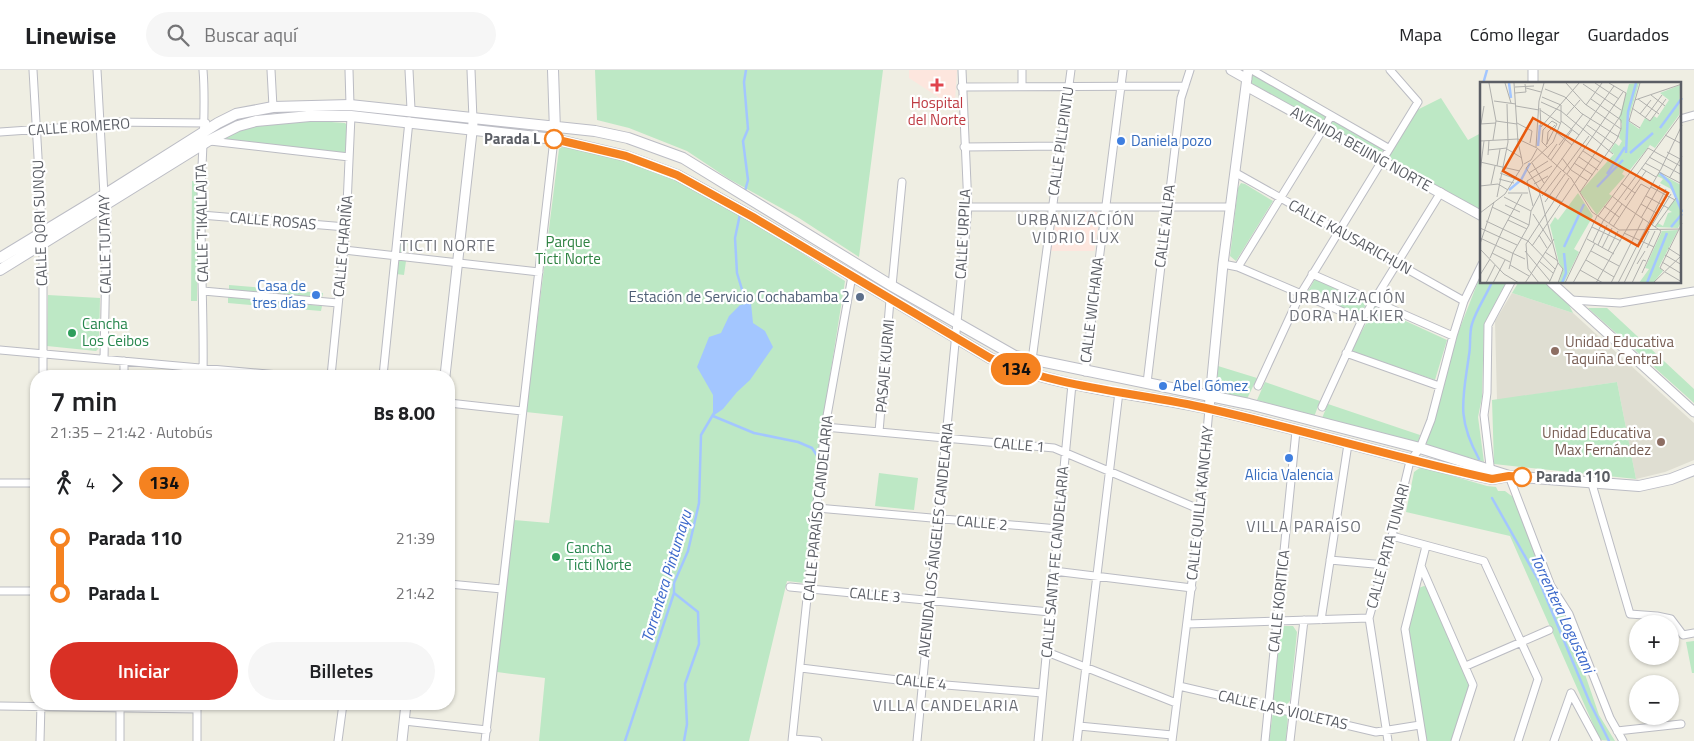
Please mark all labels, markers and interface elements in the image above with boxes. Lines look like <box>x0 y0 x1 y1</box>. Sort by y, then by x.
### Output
search box <box>146 12 496 57</box>
text: Linewise <box>25 17 116 53</box>
text: Buscar aquí <box>204 20 297 49</box>
icon: search <box>164 21 192 49</box>
text: Mapa <box>1399 21 1442 48</box>
text: Cómo llegar <box>1470 21 1559 48</box>
text: Guardados <box>1587 21 1669 48</box>
marker: Hospital del Norte <box>930 78 944 92</box>
inset map <box>1480 82 1682 284</box>
street label: CALLE PILLPINTU <box>1041 85 1080 197</box>
place label: Hospital del Norte <box>908 91 966 131</box>
street label: AVENIDA BEIJING NORTE <box>1286 100 1436 197</box>
street label: CALLE ROMERO <box>27 111 131 142</box>
place label: Parada L <box>484 127 540 150</box>
marker: Parada L <box>544 129 564 149</box>
place label: Daniela pozo <box>1131 129 1212 152</box>
marker: Daniela pozo <box>1115 135 1127 147</box>
street label: CALLE QORI SUNQU <box>26 159 53 287</box>
street label: CALLE T'IKALLAJTA <box>189 163 214 283</box>
street label: CALLE ALLPA <box>1148 183 1181 269</box>
street label: CALLE URPILA <box>949 188 976 280</box>
street label: CALLE KAUSARICHUN <box>1284 193 1416 280</box>
street label: CALLE TUTAYAY <box>92 194 117 294</box>
street label: CALLE CHARIÑA <box>327 194 358 298</box>
street label: CALLE ROSAS <box>229 205 317 236</box>
district label: URBANIZACIÓN VIDRIO LUX <box>1017 207 1135 249</box>
park label: Parque Ticti Norte <box>535 230 601 270</box>
district label: TICTI NORTE <box>400 233 496 257</box>
street label: CALLE WICHANA <box>1074 256 1109 364</box>
place label: Casa de tres días <box>252 274 306 314</box>
place label: Estación de Servicio Cochabamba 2 <box>629 285 850 308</box>
district label: URBANIZACIÓN DORA HALKIER <box>1288 285 1406 327</box>
marker: Casa de tres días <box>310 289 322 301</box>
marker: Estación de Servicio Cochabamba 2 <box>854 291 866 303</box>
place label: Cancha Los Ceibos <box>82 312 149 352</box>
street label: PASAJE KURMI <box>869 318 900 414</box>
marker: Cancha Los Ceibos <box>66 327 78 339</box>
place label: Unidad Educativa Taquiña Central <box>1565 330 1674 370</box>
marker: Unidad Educativa Taquiña Central <box>1549 345 1561 357</box>
line badge: 134 <box>987 353 1045 385</box>
text: 134 <box>1001 355 1031 382</box>
place label: Abel Gómez <box>1173 374 1248 397</box>
text: 7 min <box>50 379 117 422</box>
marker: Abel Gómez <box>1157 380 1169 392</box>
text: Bs 8.00 <box>373 398 435 427</box>
street label: CALLE PARAÍSO CANDELARIA <box>796 414 839 602</box>
text: 21:35 – 21:42 · Autobús <box>50 420 213 444</box>
street label: AVENIDA LOS ÁNGELES CANDELARIA <box>912 421 959 658</box>
place label: Unidad Educativa Max Fernández <box>1542 421 1651 461</box>
street label: CALLE QUILLA KANCHAY <box>1180 425 1219 581</box>
street label: CALLE 1 <box>992 431 1046 458</box>
marker: Unidad Educativa Max Fernández <box>1655 436 1667 448</box>
marker: Alicia Valencia <box>1283 452 1295 464</box>
place label: Alicia Valencia <box>1245 463 1334 486</box>
street label: CALLE SANTA FE CANDELARIA <box>1035 465 1074 659</box>
place label: Parada 110 <box>1536 465 1611 488</box>
marker: Parada 110 <box>1512 467 1532 487</box>
icon: walk <box>50 469 78 497</box>
icon: forward <box>103 469 131 497</box>
text: 134 <box>149 469 179 496</box>
text: 4 <box>86 471 95 495</box>
street label: CALLE PATA TUNARI <box>1360 481 1415 611</box>
water label: Torrentera Pintumayu <box>635 506 698 645</box>
street label: CALLE 2 <box>955 509 1009 536</box>
district label: VILLA PARAÍSO <box>1246 514 1362 538</box>
text: Parada 110 <box>88 523 182 552</box>
text: 21:39 <box>396 526 435 550</box>
place label: Cancha Ticti Norte <box>566 536 632 576</box>
street label: CALLE KORITICA <box>1262 549 1295 653</box>
water label: Torrentera Logustani <box>1525 549 1602 678</box>
marker: Cancha Ticti Norte <box>550 551 562 563</box>
text: Parada L <box>88 578 159 607</box>
text: 21:42 <box>396 581 435 605</box>
street label: CALLE 3 <box>848 581 902 608</box>
map controls <box>1629 615 1679 725</box>
button: + <box>1629 615 1679 665</box>
button: Iniciar <box>50 642 238 700</box>
button: Billetes <box>248 642 435 700</box>
street label: CALLE 4 <box>894 667 948 696</box>
button: − <box>1629 675 1679 725</box>
street label: CALLE LAS VIOLETAS <box>1216 683 1350 736</box>
district label: VILLA CANDELARIA <box>873 693 1019 717</box>

